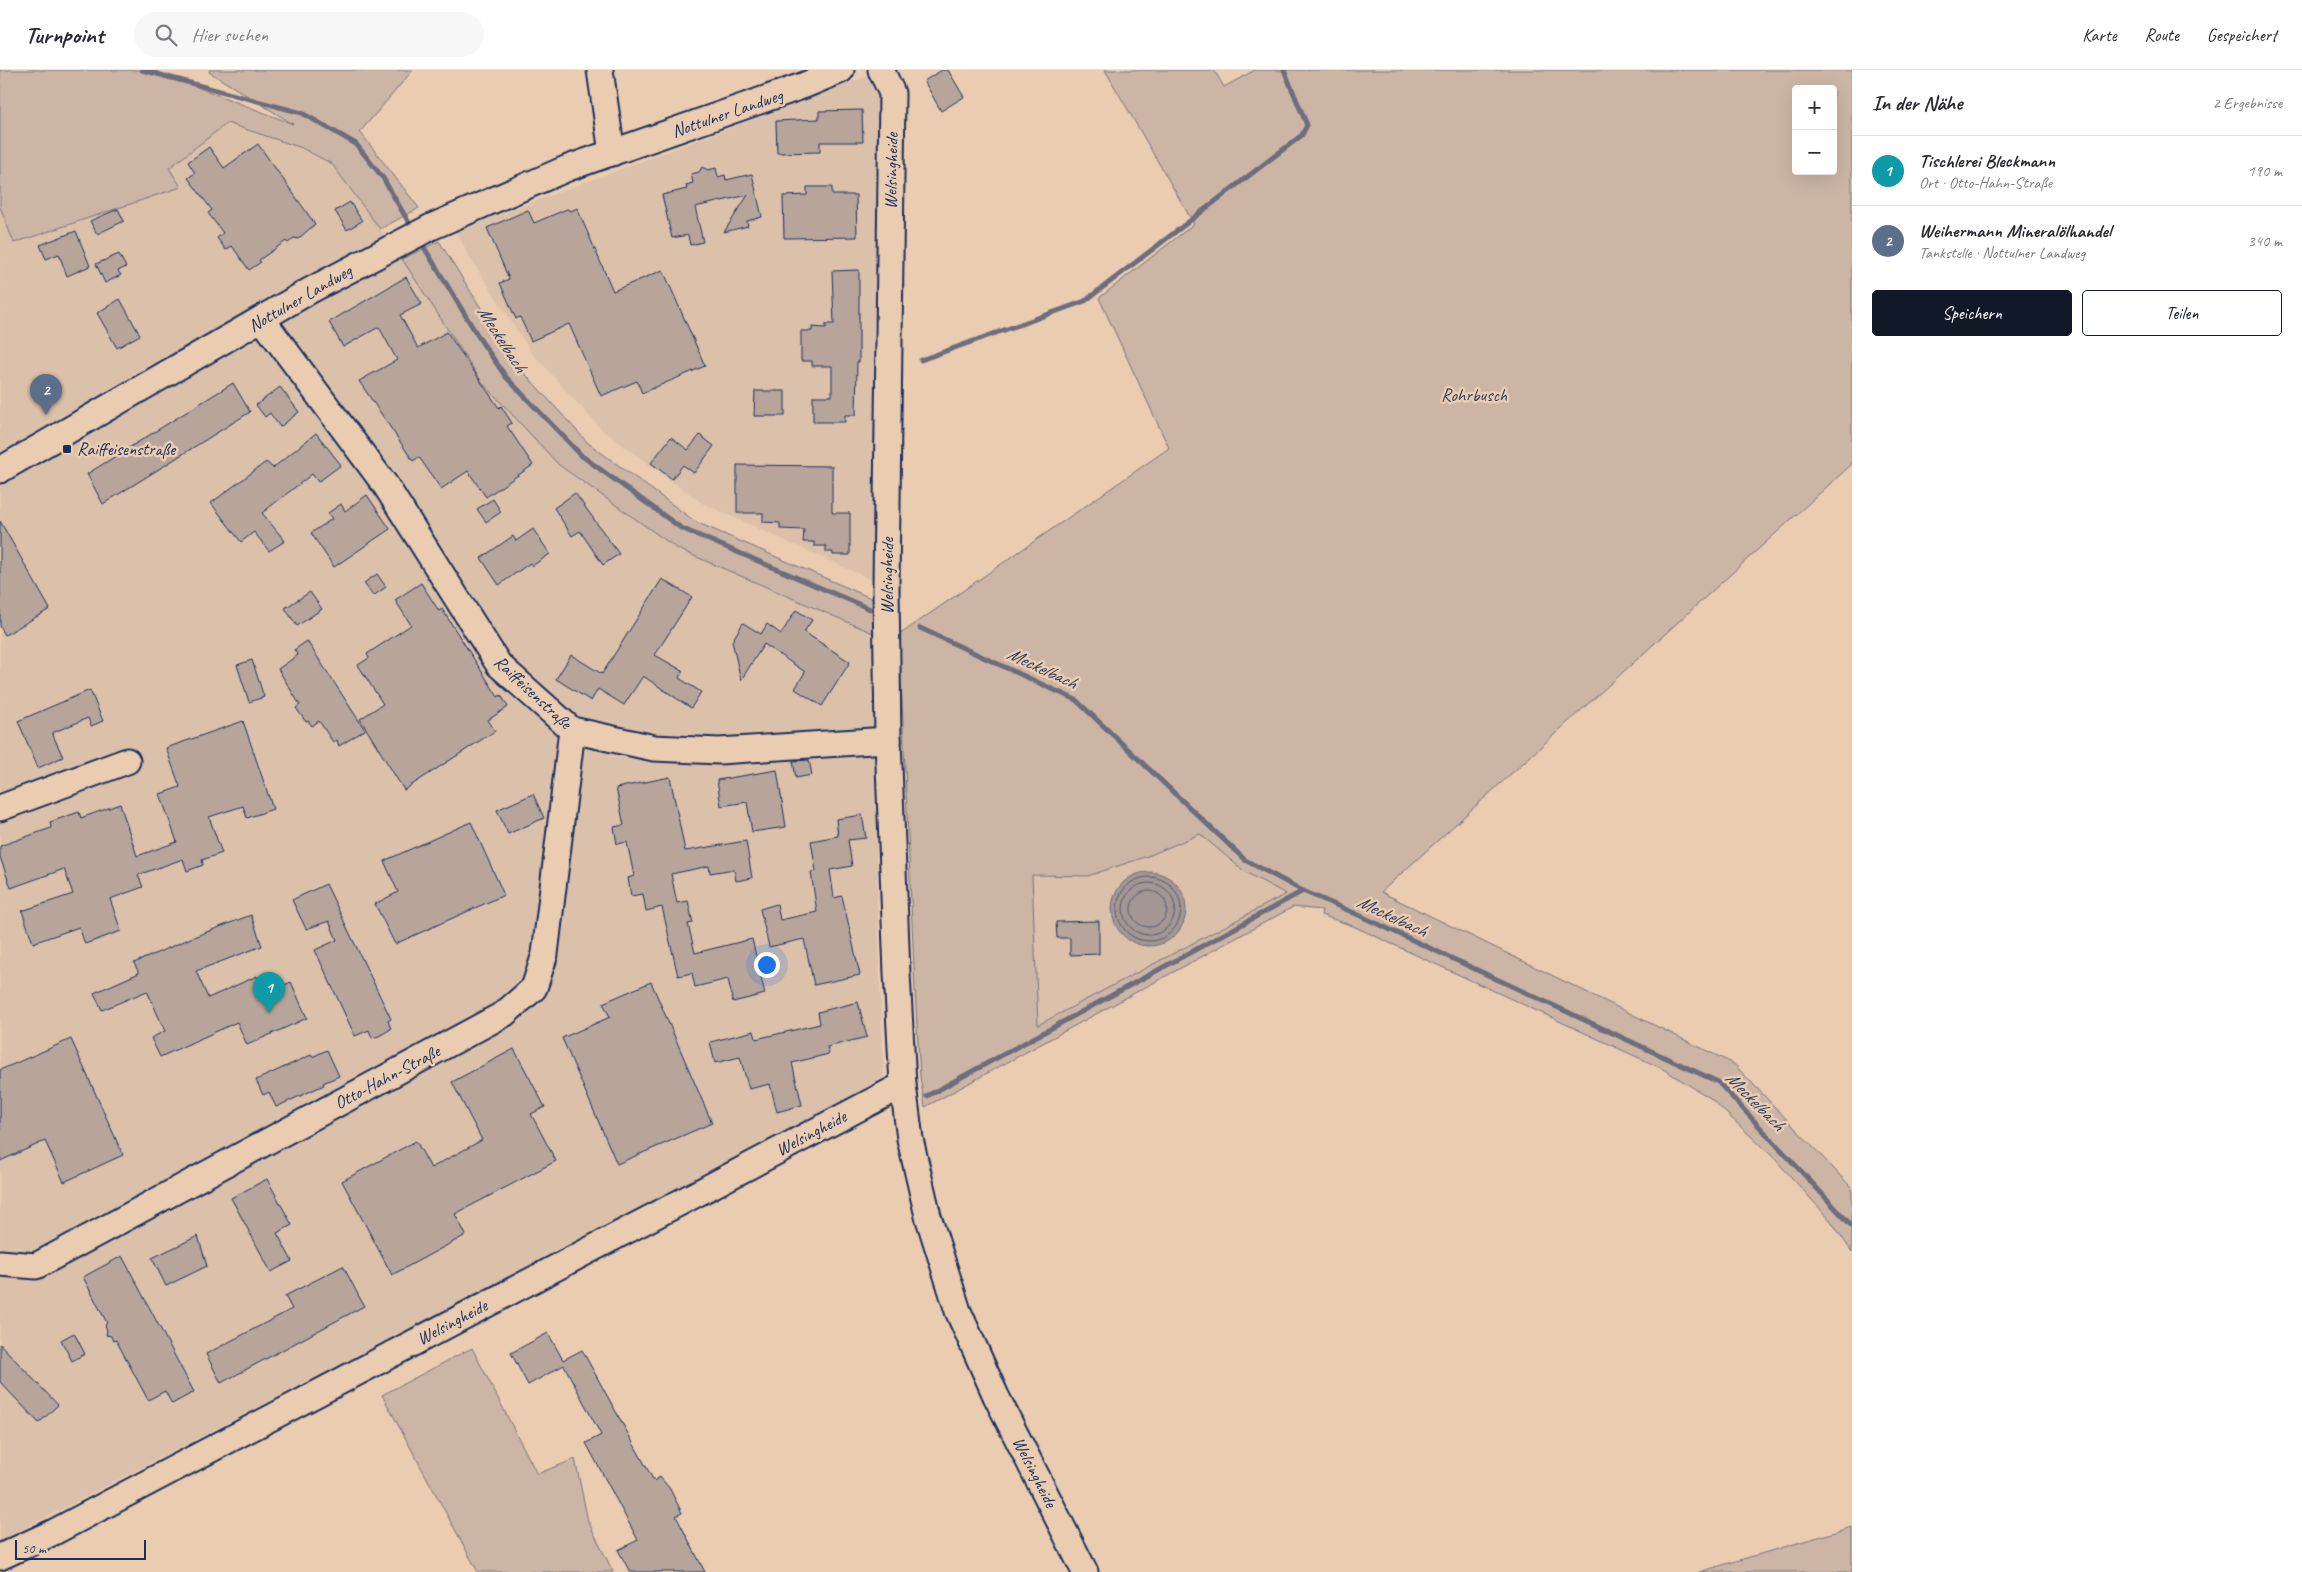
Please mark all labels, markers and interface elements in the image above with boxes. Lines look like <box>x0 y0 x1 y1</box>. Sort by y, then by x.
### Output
search box <box>134 12 484 57</box>
text: Turnpoint <box>25 20 104 50</box>
icon: search <box>152 21 180 49</box>
text: Hier suchen <box>192 23 268 47</box>
text: Karte <box>2082 24 2117 46</box>
text: Route <box>2145 24 2179 46</box>
text: Gespeichert <box>2207 24 2277 46</box>
street label: Nottulner Landweg <box>669 83 787 142</box>
map controls <box>1792 85 1837 175</box>
button: + <box>1792 85 1837 130</box>
text: In der Nähe <box>1872 90 1962 116</box>
text: 2 Ergebnisse <box>2213 93 2282 113</box>
button: − <box>1792 130 1837 175</box>
street label: Welsingheide <box>879 131 903 209</box>
text: Tischlerei Bleckmann <box>1919 149 2055 173</box>
text: 1 <box>1884 161 1892 181</box>
text: 190 m <box>2248 161 2282 181</box>
text: Ort · Otto-Hahn-Straße <box>1919 173 2052 193</box>
text: Weihermann Mineralölhandel <box>1919 219 2111 243</box>
text: 2 <box>1884 231 1892 251</box>
text: 340 m <box>2248 231 2282 251</box>
text: Tankstelle · Nottulner Landweg <box>1919 243 2085 263</box>
street label: Nottulner Landweg <box>244 259 357 336</box>
button: Speichern <box>1872 290 2072 336</box>
button: Teilen <box>2082 290 2282 336</box>
water label: Meckelbach <box>472 301 533 378</box>
pin: 2 <box>30 374 62 415</box>
park label: Rohrbusch <box>1441 384 1508 406</box>
place label: Raiffeisenstraße <box>77 438 176 460</box>
marker: Raiffeisenstraße <box>61 443 73 455</box>
street label: Welsingheide <box>876 537 898 614</box>
water label: Meckelbach <box>1003 641 1082 695</box>
street label: Raiffeisenstraße <box>490 651 577 734</box>
water label: Meckelbach <box>1353 889 1432 943</box>
your location <box>754 952 780 978</box>
pin: 1 <box>253 972 285 1013</box>
street label: Otto-Hahn-Straße <box>331 1039 444 1114</box>
water label: Meckelbach <box>1720 1066 1791 1137</box>
street label: Welsingheide <box>772 1105 851 1161</box>
street label: Welsingheide <box>413 1294 492 1350</box>
street label: Welsingheide <box>1008 1433 1063 1512</box>
scale bar <box>15 1537 146 1560</box>
text: 50 m <box>22 1540 46 1557</box>

